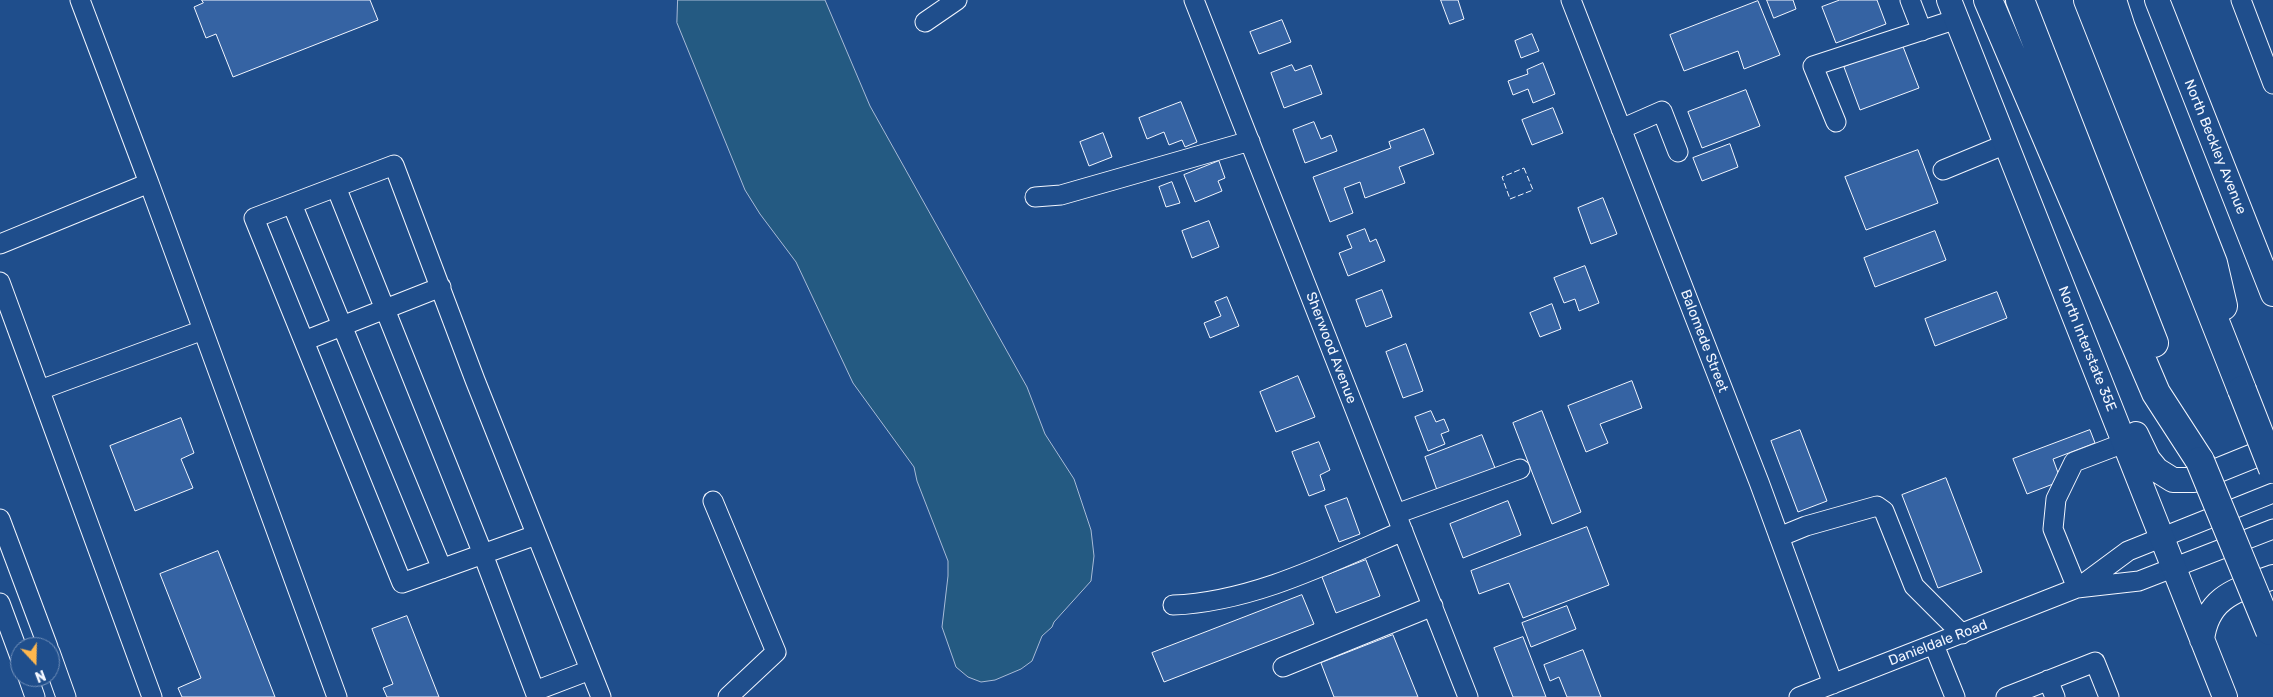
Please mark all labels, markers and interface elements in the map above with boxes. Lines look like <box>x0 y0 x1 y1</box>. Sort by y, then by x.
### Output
street label: North Beckley Avenue <box>2180 77 2250 217</box>
street label: North Interstate 35E <box>2054 284 2120 414</box>
street label: Balomede Street <box>1677 287 1731 395</box>
street label: Sherwood Avenue <box>1302 290 1360 406</box>
street label: Danieldale Road <box>1886 616 1990 670</box>
north arrow <box>10 637 60 687</box>
text: N <box>32 666 48 685</box>

